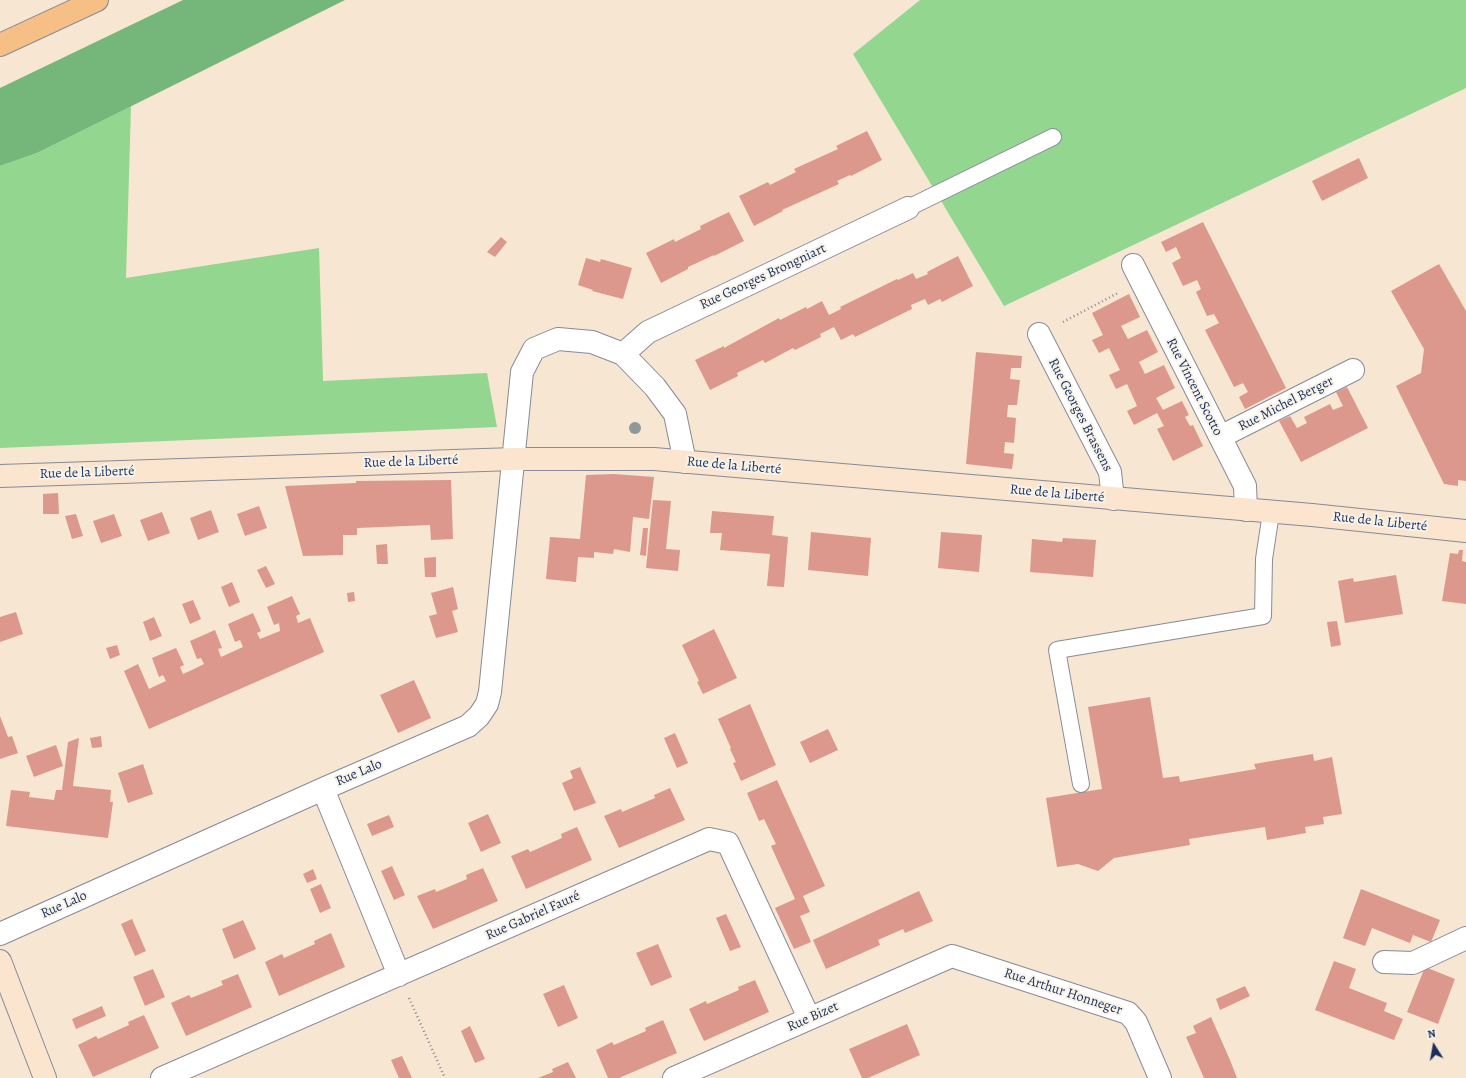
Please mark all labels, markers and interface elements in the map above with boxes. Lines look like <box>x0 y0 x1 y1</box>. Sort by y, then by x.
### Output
street label: Rue Georges Brongniart <box>697 240 829 314</box>
street label: Rue Vincent Scotto <box>1162 335 1226 439</box>
street label: Rue Georges Brassens <box>1044 356 1116 474</box>
street label: Rue Michel Berger <box>1236 373 1336 435</box>
street label: Rue de la Liberté <box>363 452 459 472</box>
street label: Rue de la Liberté <box>686 454 782 478</box>
street label: Rue de la Liberté <box>39 463 135 483</box>
street label: Rue de la Liberté <box>1009 482 1105 506</box>
street label: Rue de la Liberté <box>1332 509 1428 535</box>
street label: Rue Lalo <box>333 756 385 790</box>
street label: Rue Lalo <box>38 887 90 923</box>
street label: Rue Gabriel Fauré <box>483 888 583 944</box>
street label: Rue Arthur Honneger <box>1002 965 1124 1019</box>
street label: Rue Bizet <box>785 998 841 1036</box>
north arrow <box>1414 1026 1454 1066</box>
text: N <box>1426 1026 1437 1042</box>

